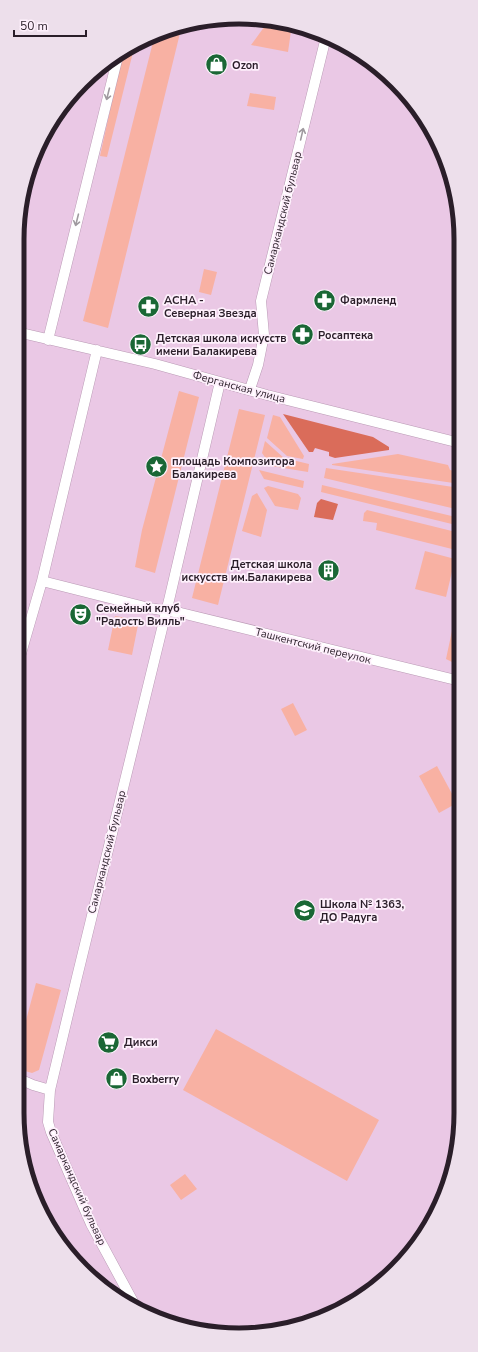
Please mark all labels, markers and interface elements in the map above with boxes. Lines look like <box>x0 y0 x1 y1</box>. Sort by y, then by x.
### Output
scale bar <box>14 12 86 38</box>
text: 50 m <box>20 18 48 34</box>
shop icon: Ozon <box>204 52 230 78</box>
place label: Ozon <box>232 58 259 73</box>
one-way arrow <box>104 87 112 100</box>
one-way arrow <box>299 127 307 140</box>
street label: Самаркандский бульвар <box>260 150 306 276</box>
one-way arrow <box>73 213 81 226</box>
pharmacy icon: Фармленд <box>311 287 337 313</box>
pharmacy icon: АСНА - Северная Звезда <box>136 293 162 319</box>
place label: АСНА - Северная Звезда <box>164 293 257 321</box>
place label: Фармленд <box>340 293 397 308</box>
pharmacy icon: Росаптека <box>289 322 315 348</box>
place label: Росаптека <box>318 328 373 343</box>
bus stop icon: Детская школа искусств имени Балакирева <box>127 331 153 357</box>
place label: Детская школа искусств имени Балакирева <box>156 331 286 359</box>
street label: Ферганская улица <box>191 367 287 407</box>
place icon: площадь Композитора Балакирева <box>143 454 169 480</box>
place label: площадь Композитора Балакирева <box>172 454 295 482</box>
place label: Детская школа искусств им.Балакирева <box>182 557 312 585</box>
building icon: Детская школа искусств им.Балакирева <box>315 557 341 583</box>
theatre icon: Семейный клуб "Радость Вилль" <box>67 601 93 627</box>
place label: Семейный клуб "Радость Вилль" <box>96 601 185 629</box>
street label: Ташкентский переулок <box>254 624 373 668</box>
street label: Самаркандский бульвар <box>84 789 130 915</box>
school or university icon: Школа № 1363, ДО Радуга <box>291 897 317 923</box>
place label: Школа № 1363, ДО Радуга <box>320 897 405 925</box>
supermarket icon: Дикси <box>95 1029 121 1055</box>
place label: Дикси <box>124 1035 158 1050</box>
shop icon: Boxberry <box>104 1066 130 1092</box>
place label: Boxberry <box>132 1072 179 1087</box>
street label: Самаркандский бульвар <box>44 1126 110 1248</box>

